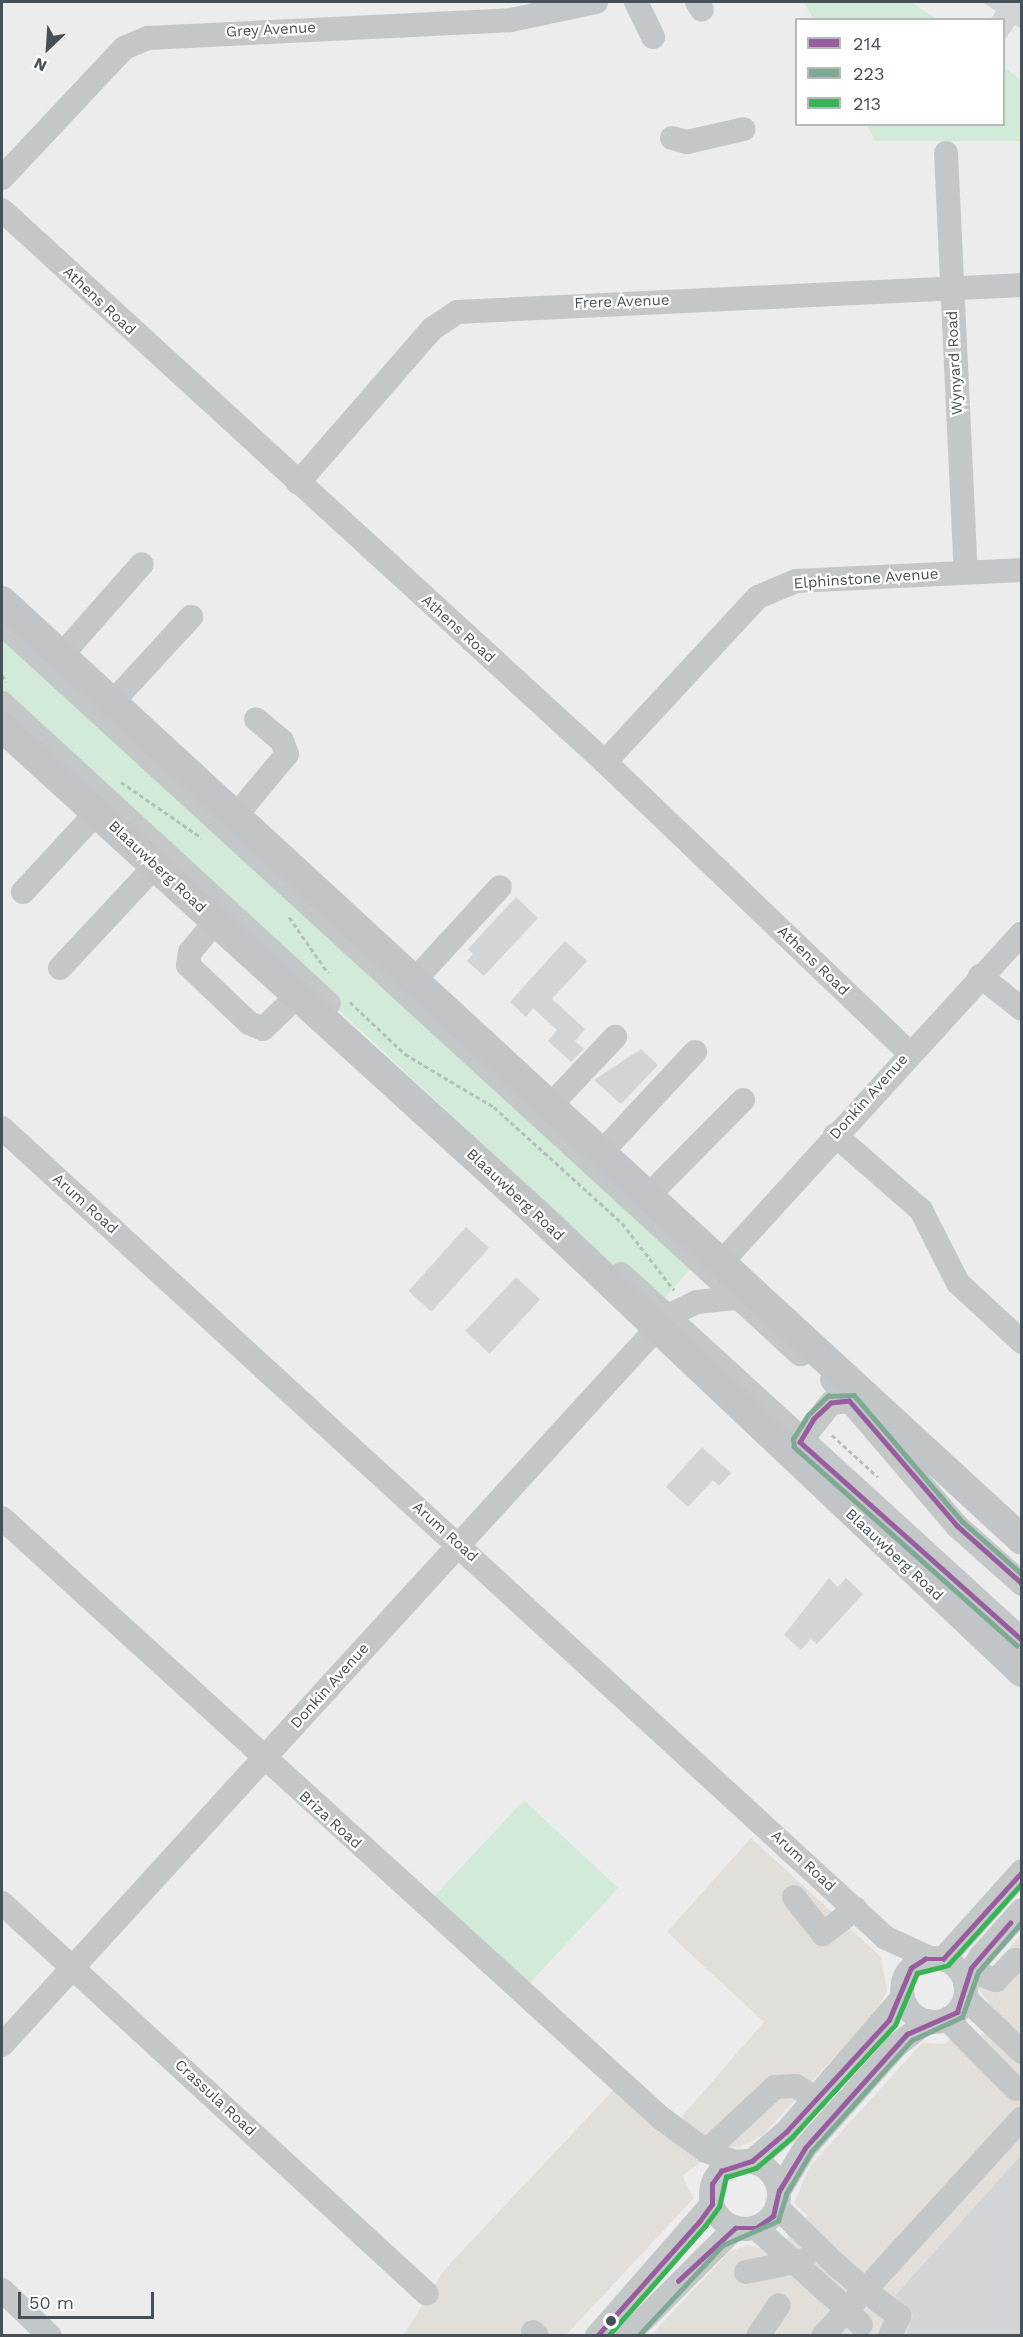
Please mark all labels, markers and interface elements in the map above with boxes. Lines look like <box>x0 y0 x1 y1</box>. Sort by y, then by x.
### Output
north arrow <box>18 18 78 78</box>
legend <box>795 18 1005 126</box>
street label: Grey Avenue <box>225 19 317 41</box>
text: 214 <box>853 33 882 54</box>
text: N <box>31 54 50 76</box>
text: 223 <box>853 63 884 84</box>
text: 213 <box>853 93 881 114</box>
street label: Athens Road <box>59 263 139 339</box>
street label: Frere Avenue <box>574 291 670 313</box>
street label: Wynyard Road <box>943 310 967 416</box>
street label: Elphinstone Avenue <box>793 565 939 593</box>
street label: Athens Road <box>418 591 498 667</box>
street label: Blaauwberg Road <box>105 817 209 917</box>
street label: Athens Road <box>773 922 853 1000</box>
street label: Donkin Avenue <box>826 1050 912 1144</box>
street label: Blaauwberg Road <box>463 1145 567 1245</box>
street label: Arum Road <box>49 1170 121 1238</box>
street label: Arum Road <box>409 1498 481 1566</box>
street label: Blaauwberg Road <box>842 1505 946 1605</box>
street label: Donkin Avenue <box>287 1639 373 1733</box>
street label: Briza Road <box>295 1787 365 1853</box>
street label: Arum Road <box>767 1827 839 1895</box>
street label: Crassula Road <box>171 2056 259 2140</box>
scale bar <box>21 2280 158 2318</box>
text: 50 m <box>29 2292 74 2313</box>
unlabelled marker <box>605 2315 617 2327</box>

